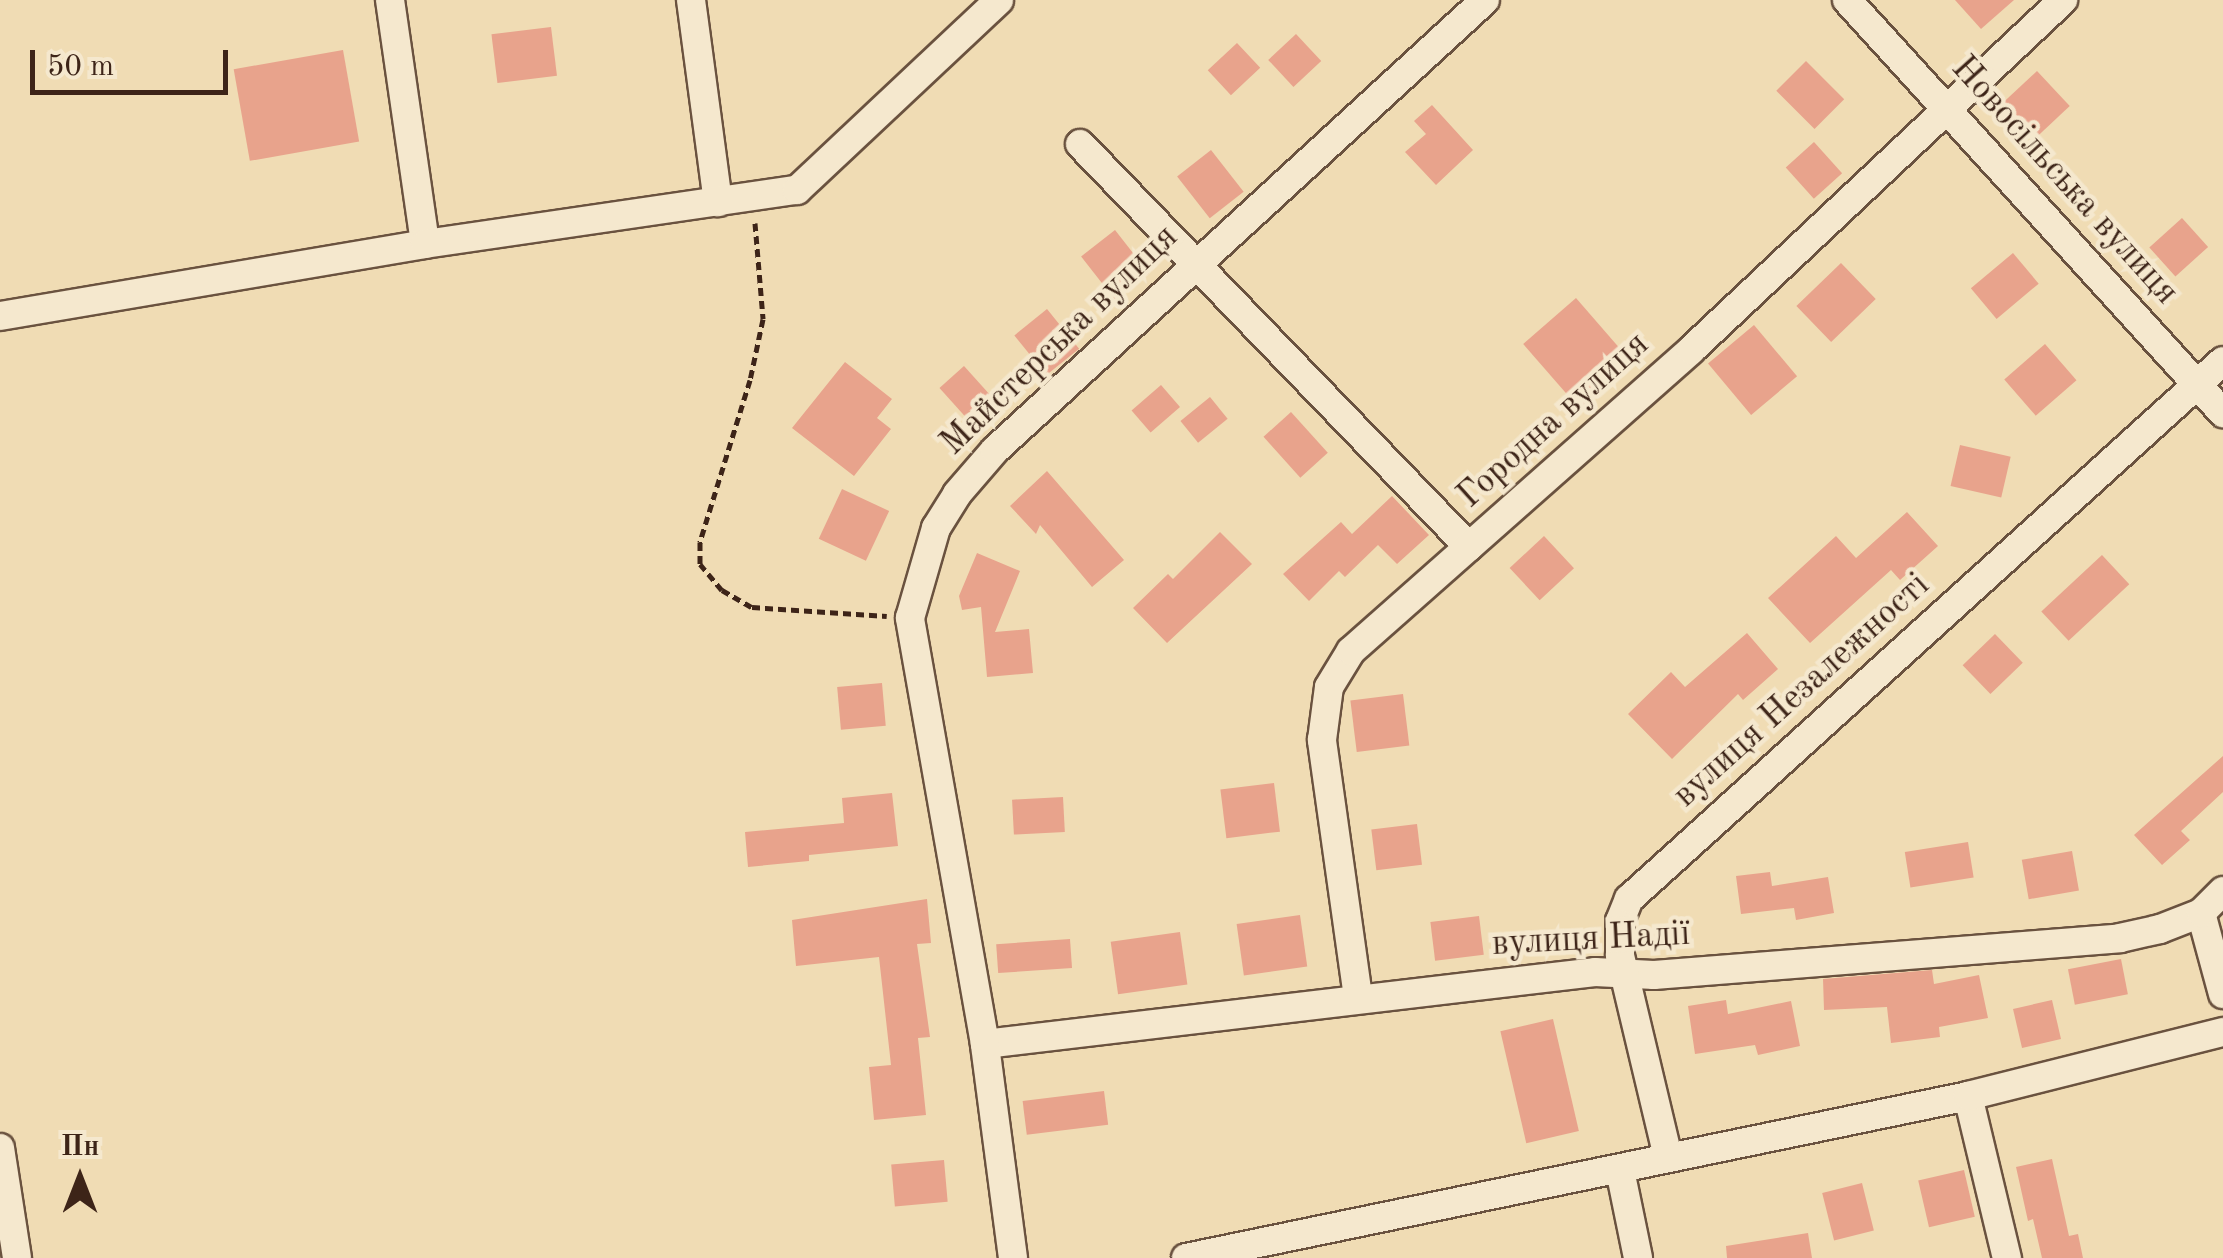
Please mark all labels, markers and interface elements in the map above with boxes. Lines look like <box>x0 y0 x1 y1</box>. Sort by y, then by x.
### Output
scale bar <box>35 30 232 92</box>
street label: Новосільська вулиця <box>1942 48 2186 314</box>
text: 50 m <box>47 52 114 82</box>
street label: Майстерська вулиця <box>933 217 1187 465</box>
street label: Городна вулиця <box>1450 324 1658 518</box>
street label: вулиця Незалежності <box>1665 565 1939 817</box>
street label: вулиця Надії <box>1491 914 1691 966</box>
north arrow <box>30 1128 130 1228</box>
text: Пн <box>61 1134 99 1162</box>

